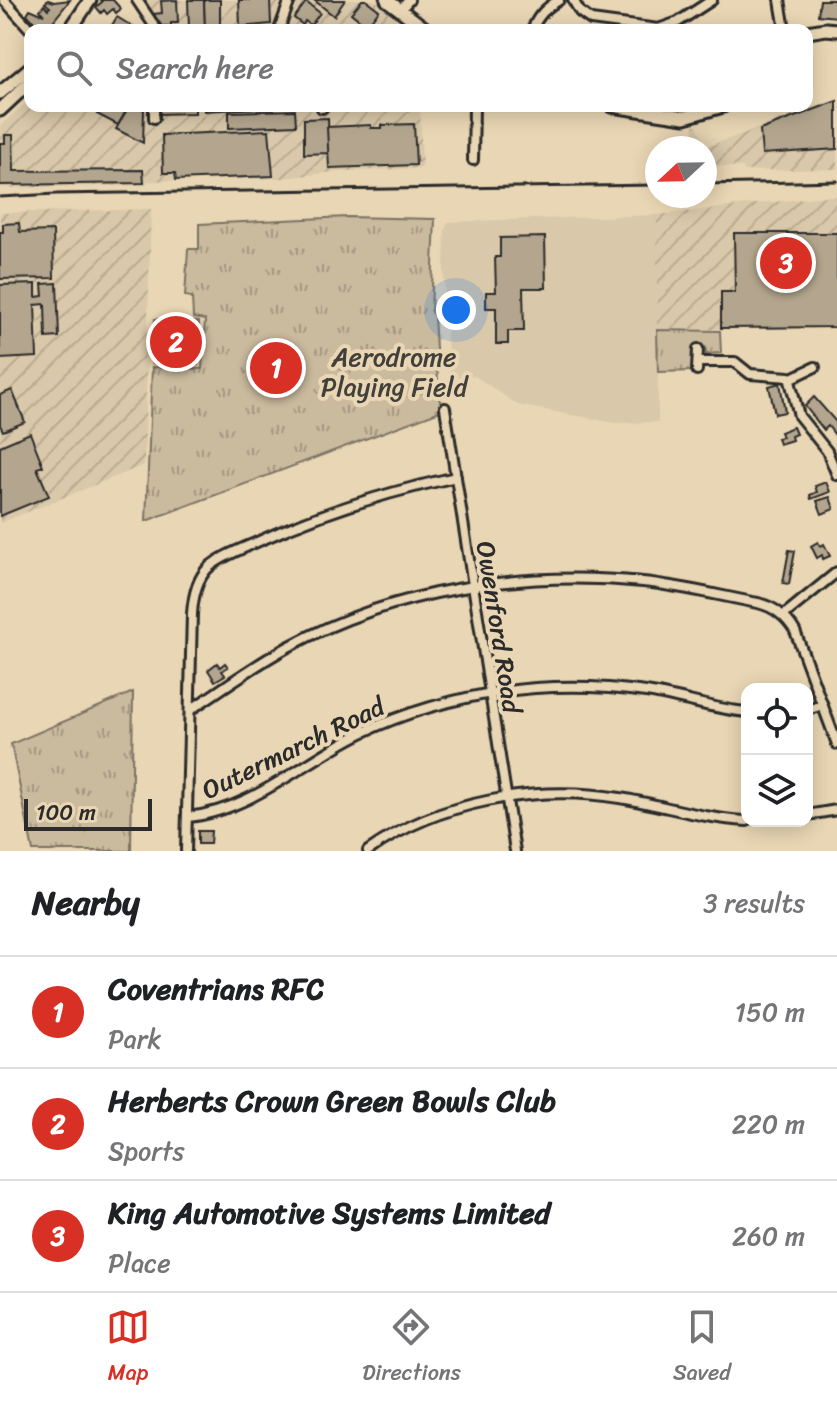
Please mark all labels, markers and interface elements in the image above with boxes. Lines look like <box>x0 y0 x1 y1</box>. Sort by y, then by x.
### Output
search box <box>24 24 813 112</box>
text: Search here <box>116 41 274 95</box>
icon: search <box>52 46 96 90</box>
north arrow <box>645 136 717 208</box>
pin: 3 <box>760 233 812 293</box>
your location <box>436 290 476 330</box>
pin: 2 <box>150 312 202 372</box>
park label: Aerodrome Playing Field <box>321 334 470 410</box>
pin: 1 <box>250 338 302 398</box>
street label: Owenford Road <box>463 538 536 718</box>
street label: Outermarch Road <box>194 683 395 812</box>
map controls <box>741 683 813 827</box>
button: locate <box>741 683 813 755</box>
button: layers <box>741 755 813 827</box>
text: 100 m <box>36 793 96 832</box>
scale bar <box>24 795 152 831</box>
text: Nearby <box>32 873 140 933</box>
text: 3 results <box>703 880 805 926</box>
text: Coventrians RFC <box>108 962 324 1016</box>
text: 1 <box>52 989 64 1035</box>
text: 150 m <box>735 989 805 1035</box>
text: Park <box>108 1016 161 1062</box>
text: Herberts Crown Green Bowls Club <box>108 1074 556 1128</box>
text: 2 <box>50 1101 66 1147</box>
text: 220 m <box>732 1101 805 1147</box>
text: Sports <box>108 1128 184 1174</box>
text: King Automotive Systems Limited <box>108 1186 550 1240</box>
text: 3 <box>51 1213 65 1259</box>
text: 260 m <box>732 1213 805 1259</box>
text: Place <box>108 1240 171 1286</box>
tab: Map <box>106 1305 150 1392</box>
tab: Directions <box>362 1305 461 1392</box>
tab: Saved <box>673 1305 731 1392</box>

